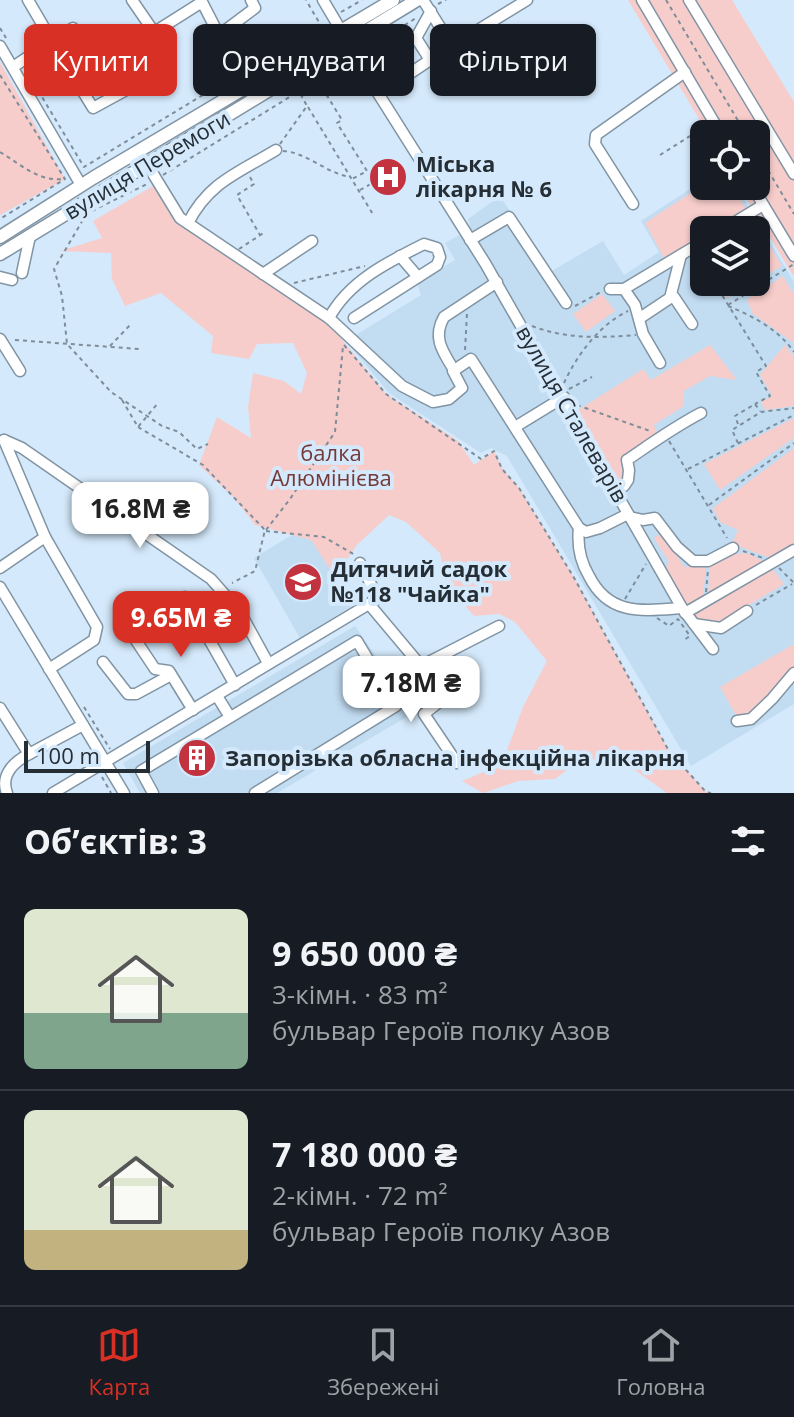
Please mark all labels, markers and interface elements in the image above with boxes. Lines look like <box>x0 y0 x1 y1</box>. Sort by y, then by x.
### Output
chip: Купити <box>24 24 177 96</box>
chip: Орендувати <box>193 24 414 96</box>
chip: Фільтри <box>430 24 596 96</box>
street label: вулиця Перемоги <box>58 103 235 226</box>
map controls <box>690 120 770 296</box>
button: locate <box>690 120 770 200</box>
place label: Мiська лiкарня № 6 <box>416 148 552 203</box>
hospital icon: Мiська лiкарня № 6 <box>367 156 409 198</box>
button: layers <box>690 216 770 296</box>
street label: вулиця Сталеварів <box>510 319 636 508</box>
park label: балка Алюмінієва <box>270 437 392 492</box>
pin: 16.8M ₴ <box>66 482 214 550</box>
text: 16.8M ₴ <box>90 490 190 526</box>
place label: Дитячий садок №118 "Чайка" <box>331 553 508 608</box>
school or university icon: Дитячий садок №118 "Чайка" <box>282 561 324 603</box>
pin: 9.65M ₴ <box>107 591 255 659</box>
text: 9.65M ₴ <box>131 599 231 635</box>
pin: 7.18M ₴ <box>337 656 485 724</box>
text: 7.18M ₴ <box>361 664 461 700</box>
scale bar <box>24 737 150 773</box>
building icon: Запорізька обласна інфекційна лікарня <box>176 737 218 779</box>
text: 100 m <box>36 740 100 770</box>
place label: Запорізька обласна інфекційна лікарня <box>225 742 686 772</box>
text: Об’єктів: 3 <box>24 818 207 864</box>
icon: filters <box>726 819 770 863</box>
text: 9 650 000 ₴ <box>272 930 457 976</box>
icon: home <box>88 941 184 1037</box>
text: 3-кімн. · 83 m² <box>272 976 448 1012</box>
text: бульвар Героїв полку Азов <box>272 1012 610 1048</box>
text: 7 180 000 ₴ <box>272 1131 457 1177</box>
icon: home <box>88 1142 184 1238</box>
text: 2-кімн. · 72 m² <box>272 1177 448 1213</box>
text: бульвар Героїв полку Азов <box>272 1213 610 1249</box>
tab: Карта <box>88 1323 150 1401</box>
tab: Збережені <box>327 1323 439 1401</box>
tab: Головна <box>616 1323 706 1401</box>

